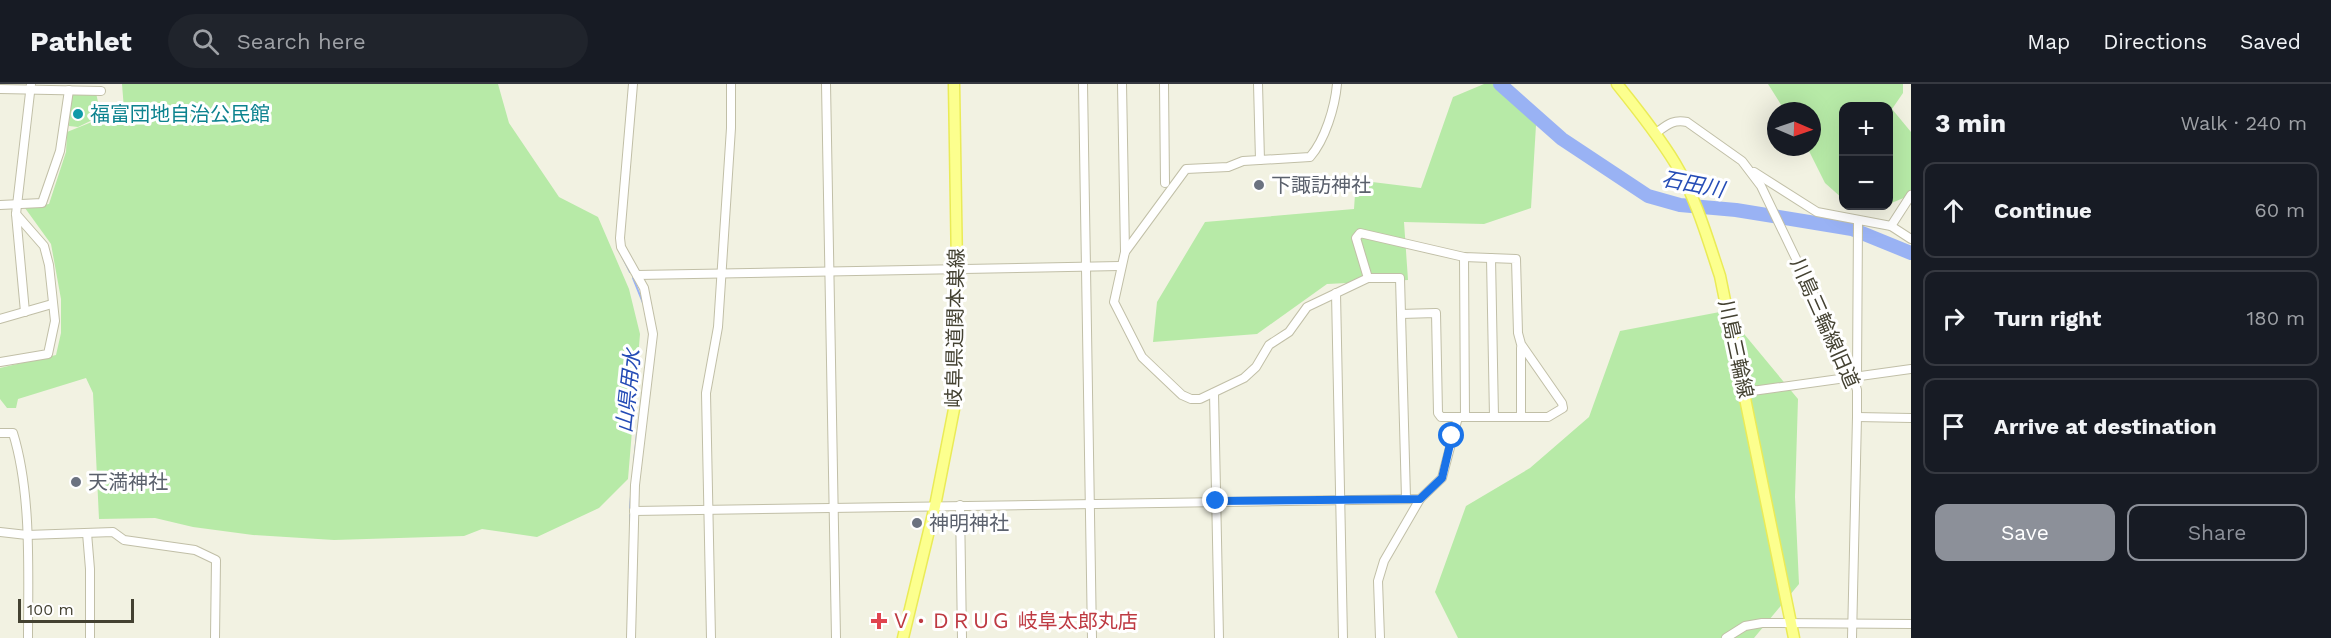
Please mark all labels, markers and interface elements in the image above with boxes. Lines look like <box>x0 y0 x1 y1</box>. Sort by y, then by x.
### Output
search box <box>168 14 588 68</box>
text: Pathlet <box>30 25 132 58</box>
icon: search <box>189 25 222 58</box>
text: Search here <box>237 29 366 54</box>
text: Map <box>2027 29 2070 54</box>
text: Directions <box>2103 29 2207 54</box>
text: Saved <box>2240 29 2301 54</box>
place label: 福富団地自治公民館 <box>90 102 270 126</box>
north arrow <box>1767 102 1821 156</box>
map controls <box>1839 102 1893 210</box>
button: + <box>1839 102 1893 156</box>
marker: 福富団地自治公民館 <box>71 107 85 121</box>
text: 3 min <box>1935 108 2006 138</box>
text: Walk · 240 m <box>2180 111 2307 135</box>
button: − <box>1839 156 1893 210</box>
water label: 石田川 <box>1660 166 1728 203</box>
place label: 下諏訪神社 <box>1271 173 1371 197</box>
marker: 下諏訪神社 <box>1252 178 1266 192</box>
icon: ahead <box>1937 194 1970 227</box>
text: Continue <box>1994 198 2092 223</box>
text: 60 m <box>2255 198 2305 222</box>
street label: 岐阜県道関本巣線 <box>942 248 968 408</box>
street label: 川島三輪線旧道 <box>1786 254 1864 392</box>
street label: 川島三輪線 <box>1714 298 1758 400</box>
icon: right <box>1937 302 1970 335</box>
text: Turn right <box>1994 306 2101 331</box>
text: 180 m <box>2247 306 2305 330</box>
water label: 山県用水 <box>611 346 645 434</box>
icon: arrive <box>1937 410 1970 443</box>
text: Arrive at destination <box>1994 414 2217 439</box>
route start <box>1438 422 1464 448</box>
place label: 天満神社 <box>88 470 168 494</box>
marker: 天満神社 <box>69 475 83 489</box>
route end <box>1202 487 1228 513</box>
button: Save <box>1935 504 2115 561</box>
button: Share <box>2127 504 2307 561</box>
place label: 神明神社 <box>929 511 1009 535</box>
marker: 神明神社 <box>910 516 924 530</box>
scale bar <box>18 596 134 624</box>
text: 100 m <box>27 600 74 619</box>
place label: Ｖ・ＤＲＵＧ 岐阜太郎丸店 <box>891 609 1138 633</box>
marker: Ｖ・ＤＲＵＧ 岐阜太郎丸店 <box>872 614 886 628</box>

